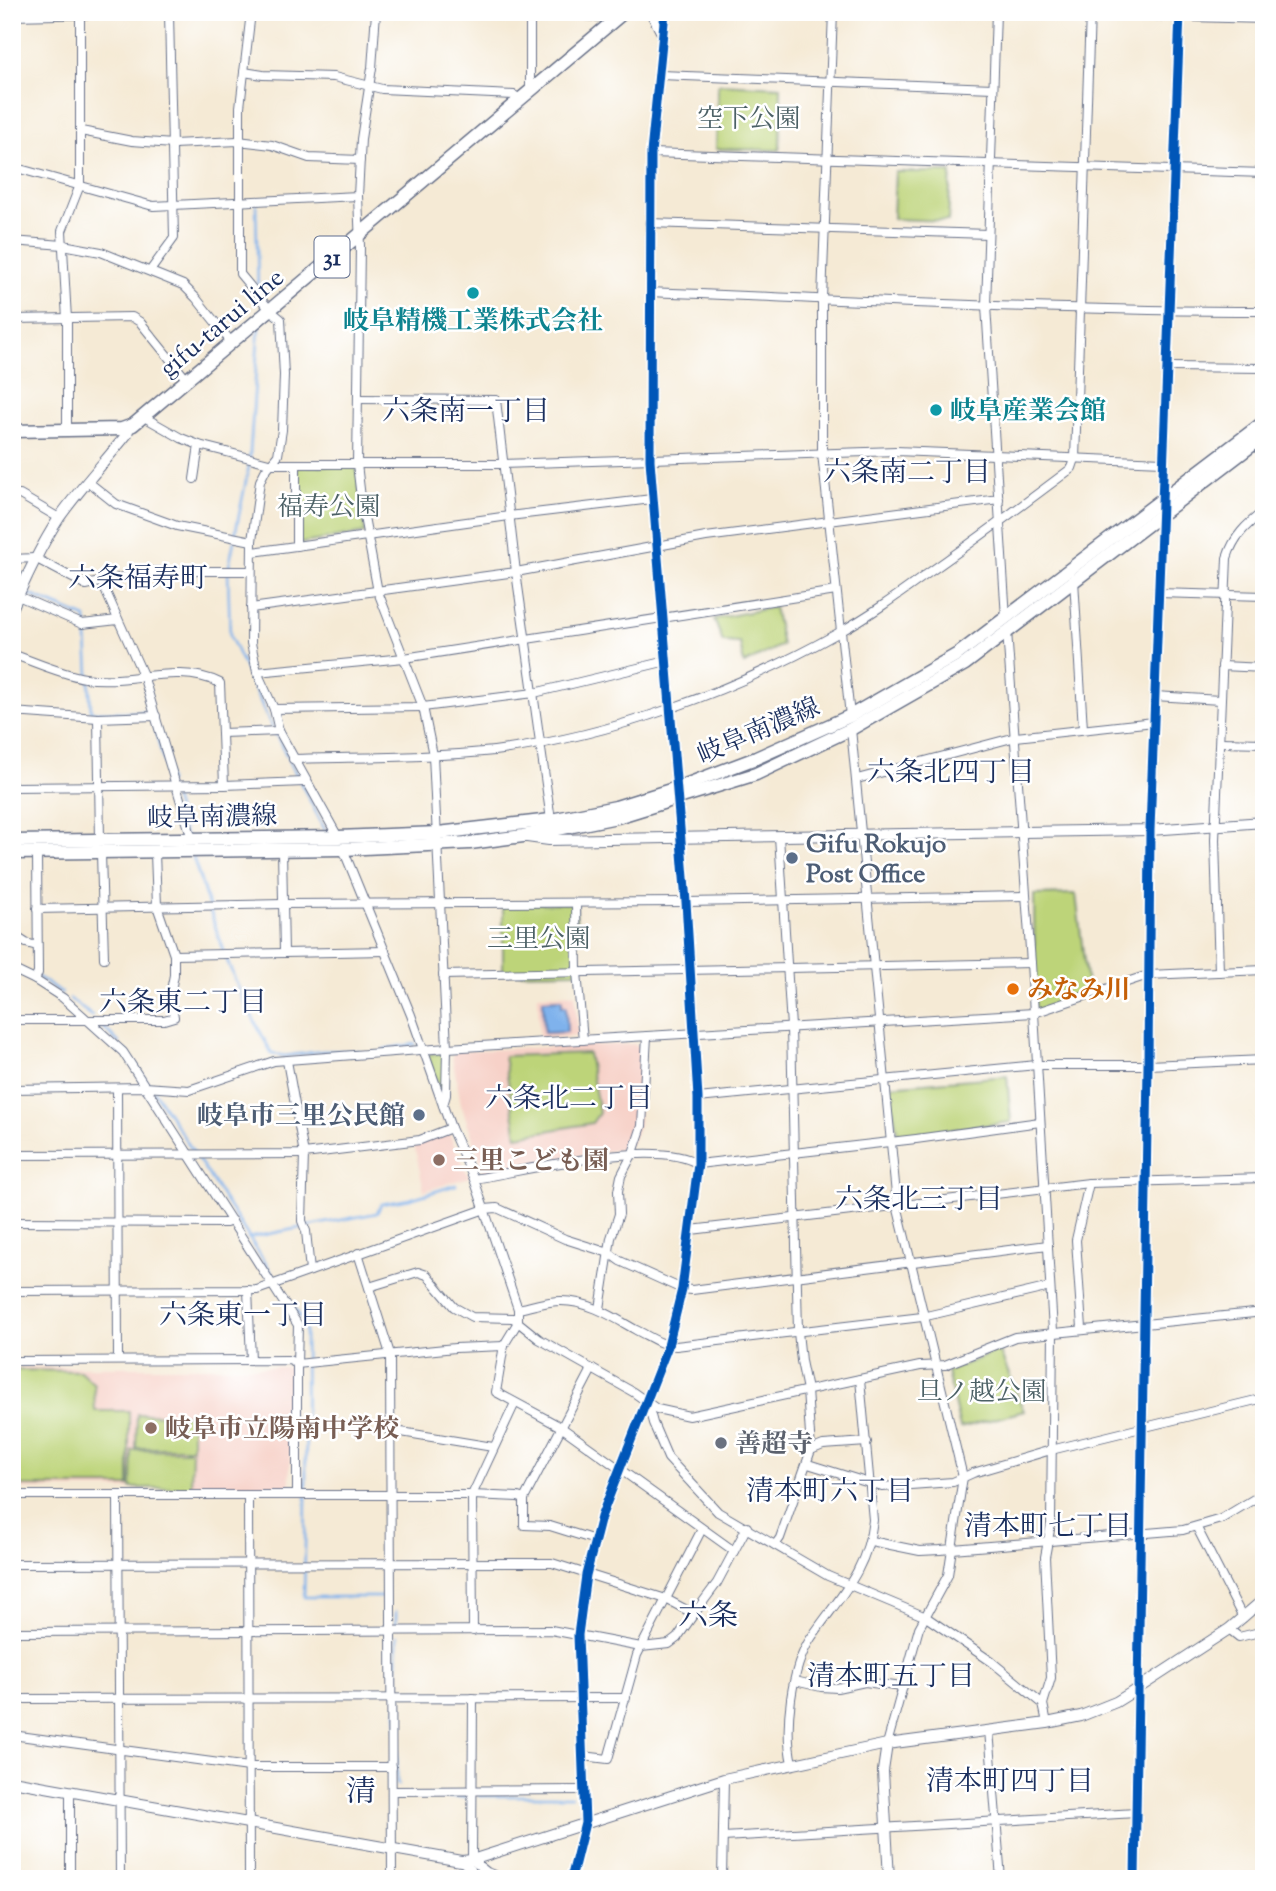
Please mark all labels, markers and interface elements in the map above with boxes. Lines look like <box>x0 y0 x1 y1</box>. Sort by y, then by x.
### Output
park label: 空下公園 <box>697 102 801 139</box>
road number: 31 <box>314 236 350 278</box>
street label: gifu-tarui line <box>152 261 293 387</box>
marker: 岐阜精機工業株式会社 <box>465 285 481 301</box>
place label: 岐阜精機工業株式会社 <box>343 304 603 341</box>
district label: 六条南一丁目 <box>382 393 550 433</box>
place label: 岐阜産業会館 <box>950 394 1106 431</box>
marker: 岐阜産業会館 <box>928 402 944 418</box>
district label: 六条南二丁目 <box>823 454 991 494</box>
park label: 福寿公園 <box>277 490 381 527</box>
district label: 六条福寿町 <box>68 560 208 600</box>
street label: 岐阜南濃線 <box>692 690 826 775</box>
district label: 六条北四丁目 <box>867 754 1035 794</box>
street label: 岐阜南濃線 <box>147 799 277 838</box>
place label: Gifu Rokujo Post Office <box>806 827 946 894</box>
marker: Gifu Rokujo Post Office <box>784 850 800 866</box>
park label: 三里公園 <box>487 922 591 959</box>
place label: みなみ川 <box>1027 973 1131 1010</box>
marker: みなみ川 <box>1005 981 1021 997</box>
district label: 六条東二丁目 <box>99 984 267 1024</box>
district label: 六条北二丁目 <box>485 1080 653 1120</box>
place label: 岐阜市三里公民館 <box>197 1099 405 1136</box>
marker: 岐阜市三里公民館 <box>411 1107 427 1123</box>
place label: 三里こども園 <box>453 1144 609 1181</box>
marker: 三里こども園 <box>431 1152 447 1168</box>
district label: 六条北三丁目 <box>835 1181 1003 1221</box>
district label: 六条東一丁目 <box>159 1297 327 1337</box>
park label: 旦ノ越公園 <box>917 1375 1047 1412</box>
place label: 岐阜市立陽南中学校 <box>165 1412 399 1449</box>
marker: 岐阜市立陽南中学校 <box>143 1420 159 1436</box>
place label: 善超寺 <box>735 1427 813 1464</box>
marker: 善超寺 <box>713 1435 729 1451</box>
district label: 清本町六丁目 <box>746 1473 914 1513</box>
district label: 清本町七丁目 <box>964 1508 1132 1548</box>
district label: 六条 <box>678 1596 738 1639</box>
district label: 清本町五丁目 <box>807 1658 975 1698</box>
district label: 清本町四丁目 <box>926 1763 1094 1803</box>
district label: 清 <box>346 1772 376 1815</box>

